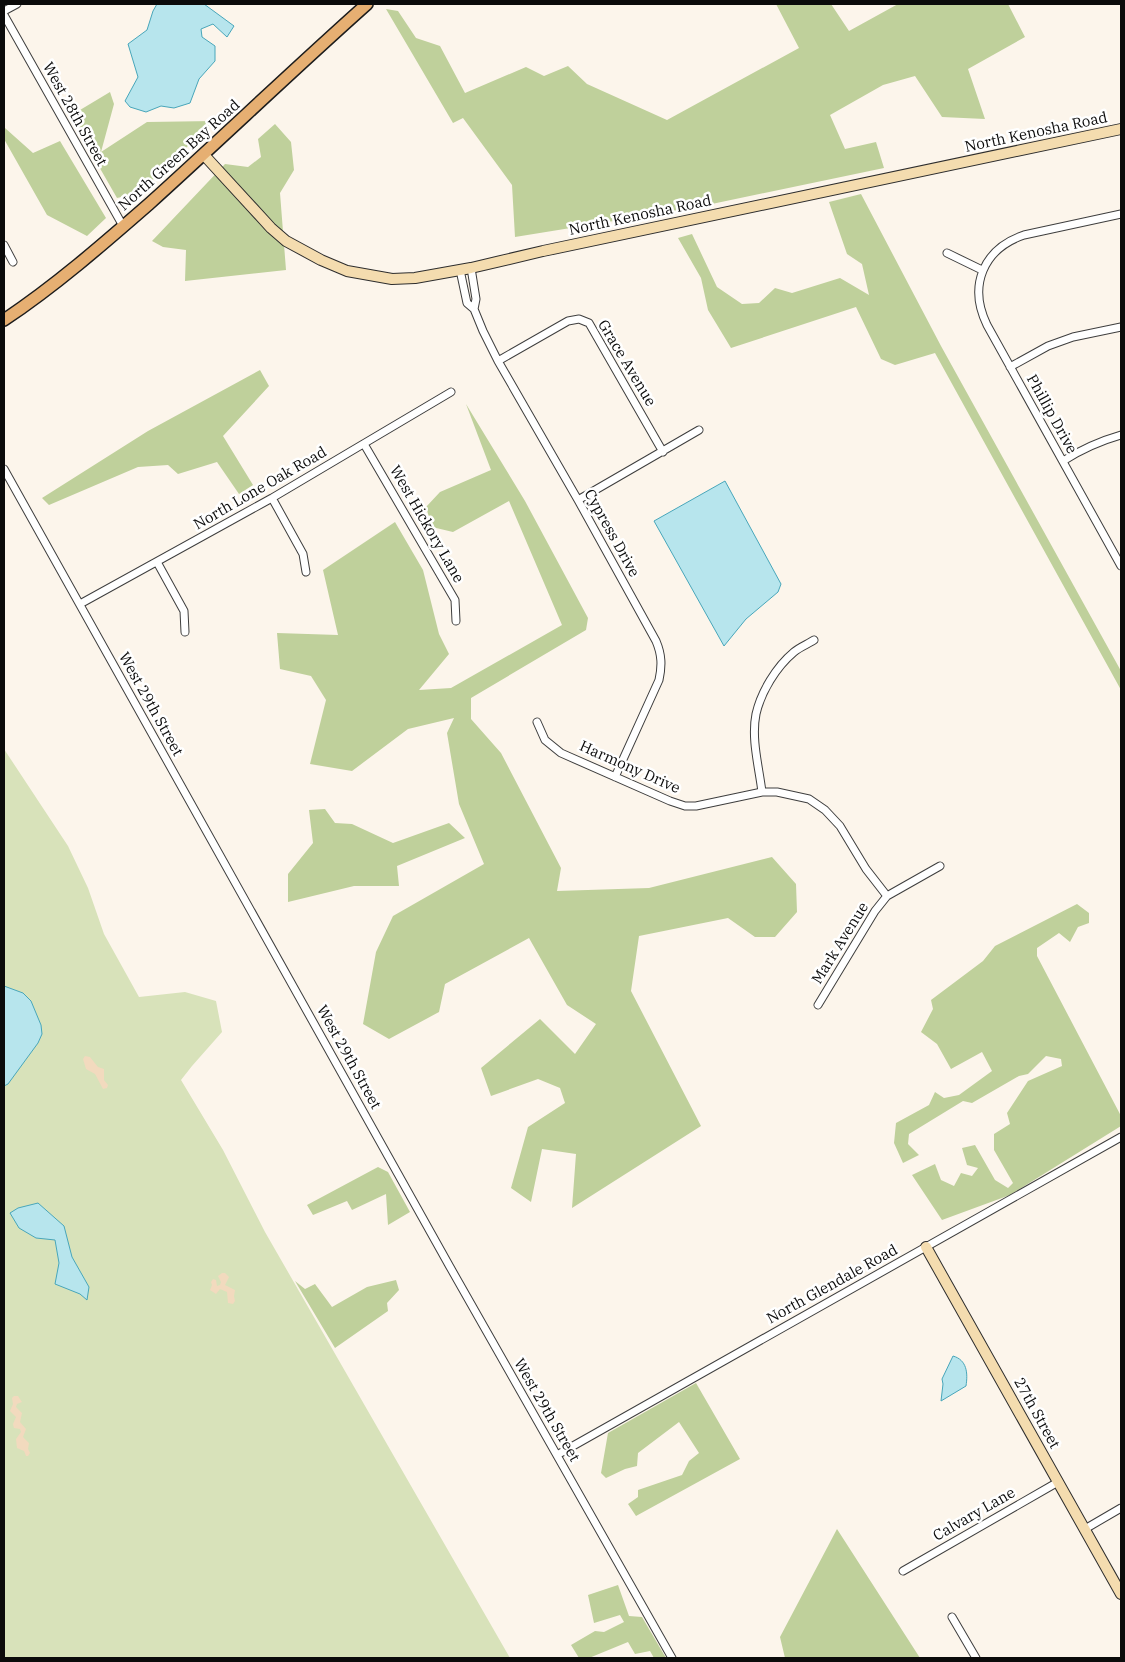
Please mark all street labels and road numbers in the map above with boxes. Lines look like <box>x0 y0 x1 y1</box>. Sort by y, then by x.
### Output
street label: West 28th Street <box>39 58 112 169</box>
street label: North Green Bay Road <box>114 95 243 214</box>
street label: North Kenosha Road <box>963 107 1109 156</box>
street label: North Kenosha Road <box>567 190 713 239</box>
street label: Grace Avenue <box>594 316 661 409</box>
street label: Phillip Drive <box>1023 371 1082 457</box>
street label: North Lone Oak Road <box>190 442 330 533</box>
street label: West Hickory Lane <box>386 462 469 586</box>
street label: Cypress Drive <box>580 486 644 580</box>
street label: West 29th Street <box>115 648 188 759</box>
street label: Harmony Drive <box>577 736 683 797</box>
street label: Mark Avenue <box>807 898 872 987</box>
street label: West 29th Street <box>313 1001 386 1112</box>
street label: North Glendale Road <box>763 1240 901 1328</box>
street label: West 29th Street <box>510 1355 585 1465</box>
street label: 27th Street <box>1010 1374 1065 1452</box>
street label: Calvary Lane <box>929 1482 1018 1545</box>

